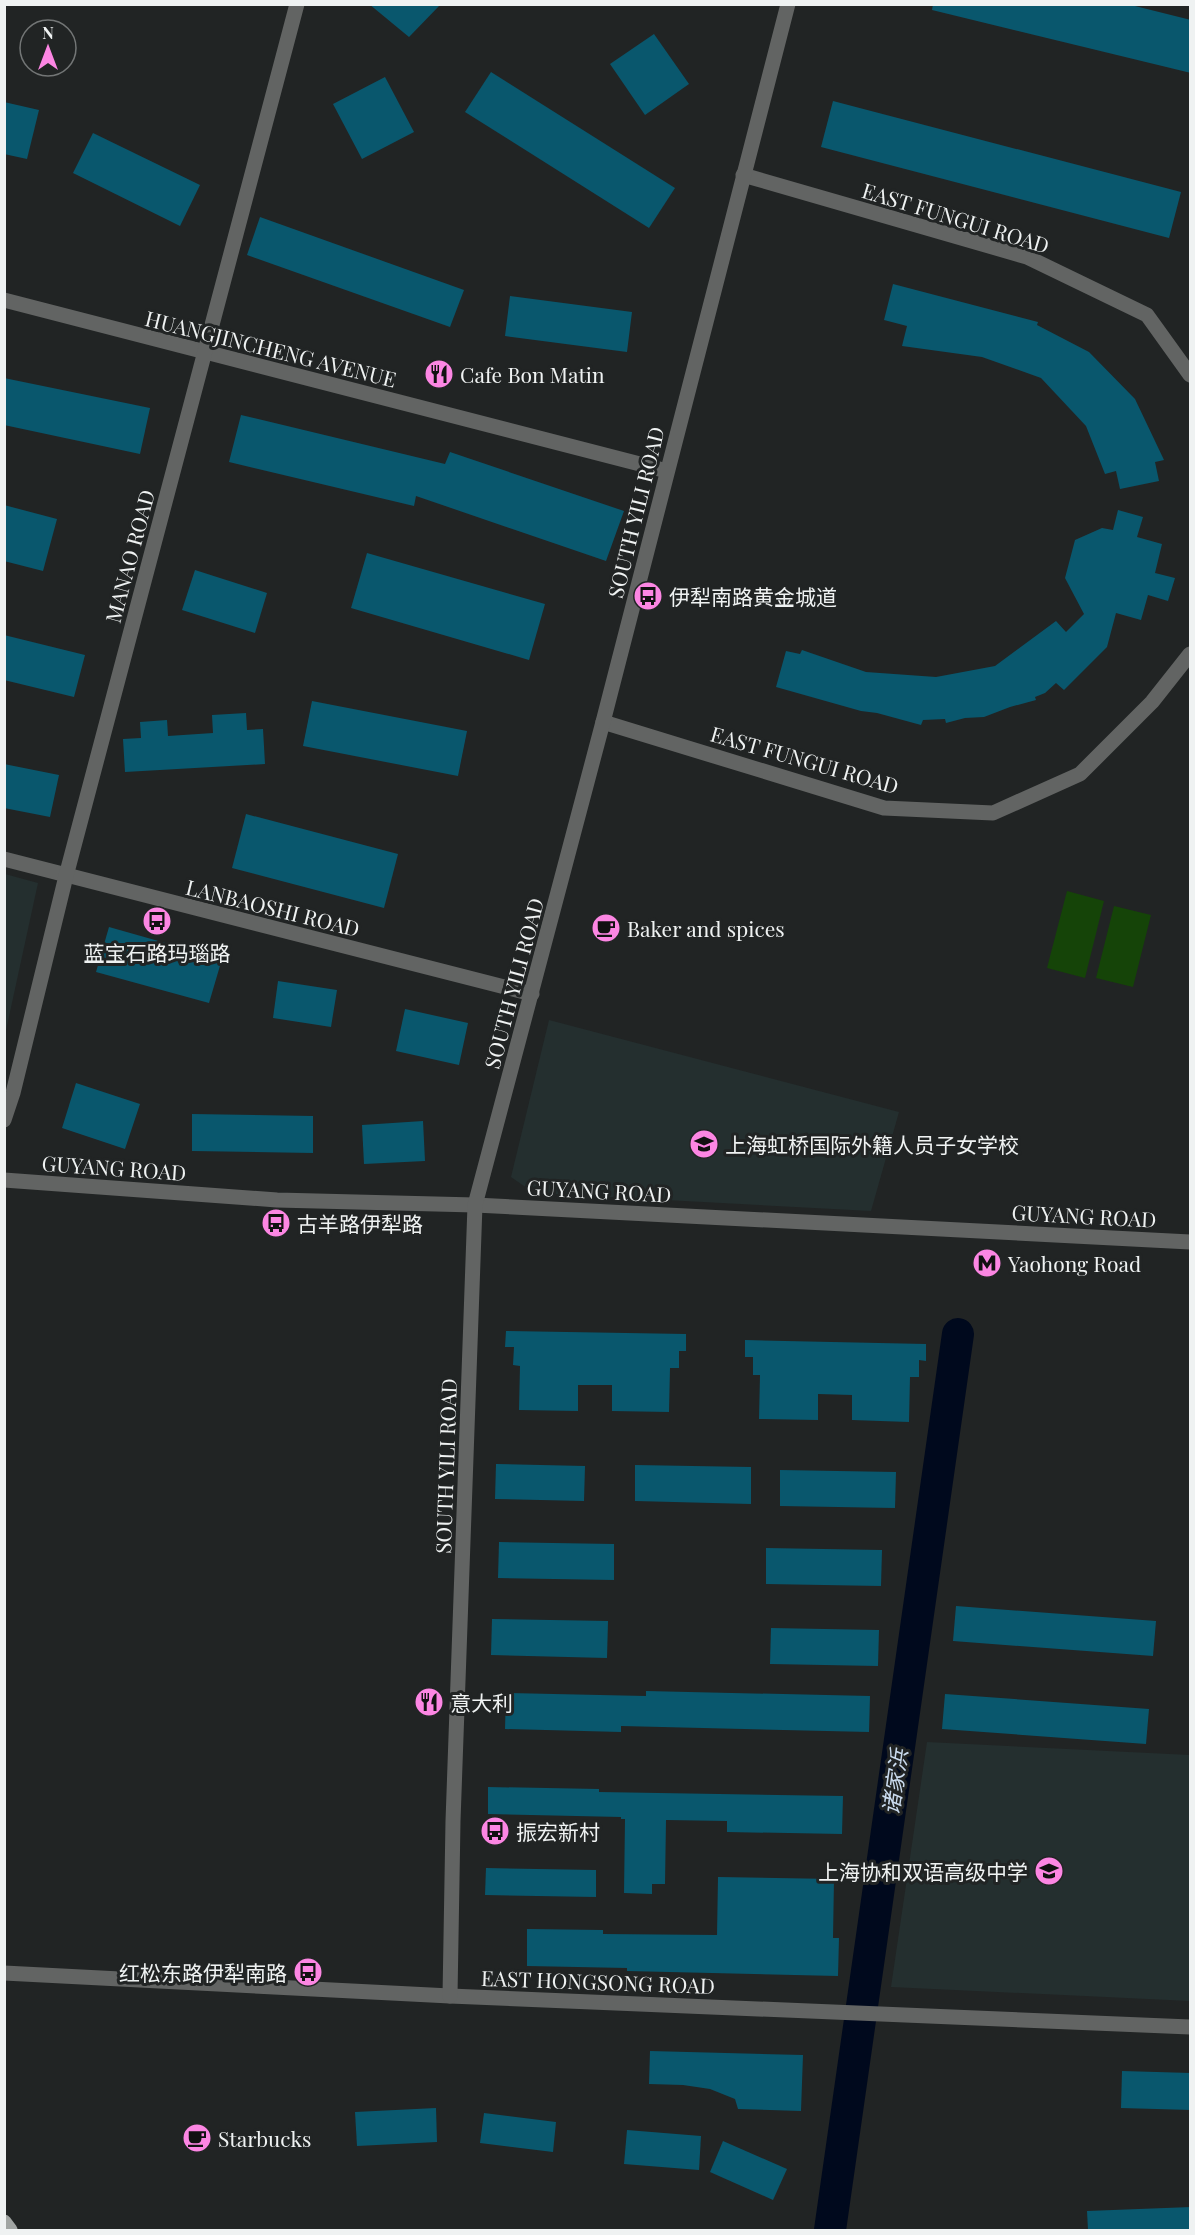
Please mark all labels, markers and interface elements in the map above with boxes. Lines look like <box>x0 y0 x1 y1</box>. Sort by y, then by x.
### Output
north arrow <box>18 18 78 78</box>
text: N <box>42 22 54 43</box>
street label: EAST FUNGUI ROAD <box>859 175 1053 259</box>
street label: HUANGJINCHENG AVENUE <box>143 303 399 393</box>
restaurant icon: Cafe Bon Matin <box>423 358 455 390</box>
place label: Cafe Bon Matin <box>460 360 605 388</box>
street label: SOUTH YILI ROAD <box>600 423 670 601</box>
street label: MANAO ROAD <box>98 486 160 626</box>
bus stop icon: 伊犁南路黄金城道 <box>632 580 664 612</box>
place label: 伊犁南路黄金城道 <box>669 582 837 610</box>
street label: EAST FUNGUI ROAD <box>708 719 902 799</box>
street label: LANBAOSHI ROAD <box>183 872 363 942</box>
street label: SOUTH YILI ROAD <box>477 895 549 1071</box>
bus stop icon: 蓝宝石路玛瑙路 <box>141 905 173 937</box>
cafe icon: Baker and spices <box>590 912 622 944</box>
place label: Baker and spices <box>627 914 785 942</box>
place label: 蓝宝石路玛瑙路 <box>84 938 231 966</box>
school or university icon: 上海虹桥国际外籍人员子女学校 <box>688 1128 720 1160</box>
place label: 上海虹桥国际外籍人员子女学校 <box>725 1130 1019 1158</box>
street label: GUYANG ROAD <box>41 1148 187 1186</box>
street label: GUYANG ROAD <box>526 1172 672 1208</box>
street label: GUYANG ROAD <box>1011 1197 1157 1233</box>
bus stop icon: 古羊路伊犁路 <box>260 1207 292 1239</box>
place label: 古羊路伊犁路 <box>297 1209 423 1237</box>
metro station icon: Yaohong Road <box>971 1247 1003 1279</box>
place label: Yaohong Road <box>1007 1249 1141 1277</box>
street label: SOUTH YILI ROAD <box>428 1378 462 1554</box>
restaurant icon: 意大利 <box>413 1686 445 1718</box>
place label: 意大利 <box>450 1688 513 1716</box>
water label: 诸家浜 <box>875 1745 914 1817</box>
bus stop icon: 振宏新村 <box>479 1815 511 1847</box>
place label: 振宏新村 <box>516 1817 600 1845</box>
school or university icon: 上海协和双语高级中学 <box>1033 1855 1065 1887</box>
place label: 上海协和双语高级中学 <box>818 1857 1028 1885</box>
bus stop icon: 红松东路伊犁南路 <box>292 1956 324 1988</box>
place label: 红松东路伊犁南路 <box>119 1958 287 1986</box>
street label: EAST HONGSONG ROAD <box>481 1963 715 1999</box>
cafe icon: Starbucks <box>181 2122 213 2154</box>
place label: Starbucks <box>218 2124 311 2152</box>

